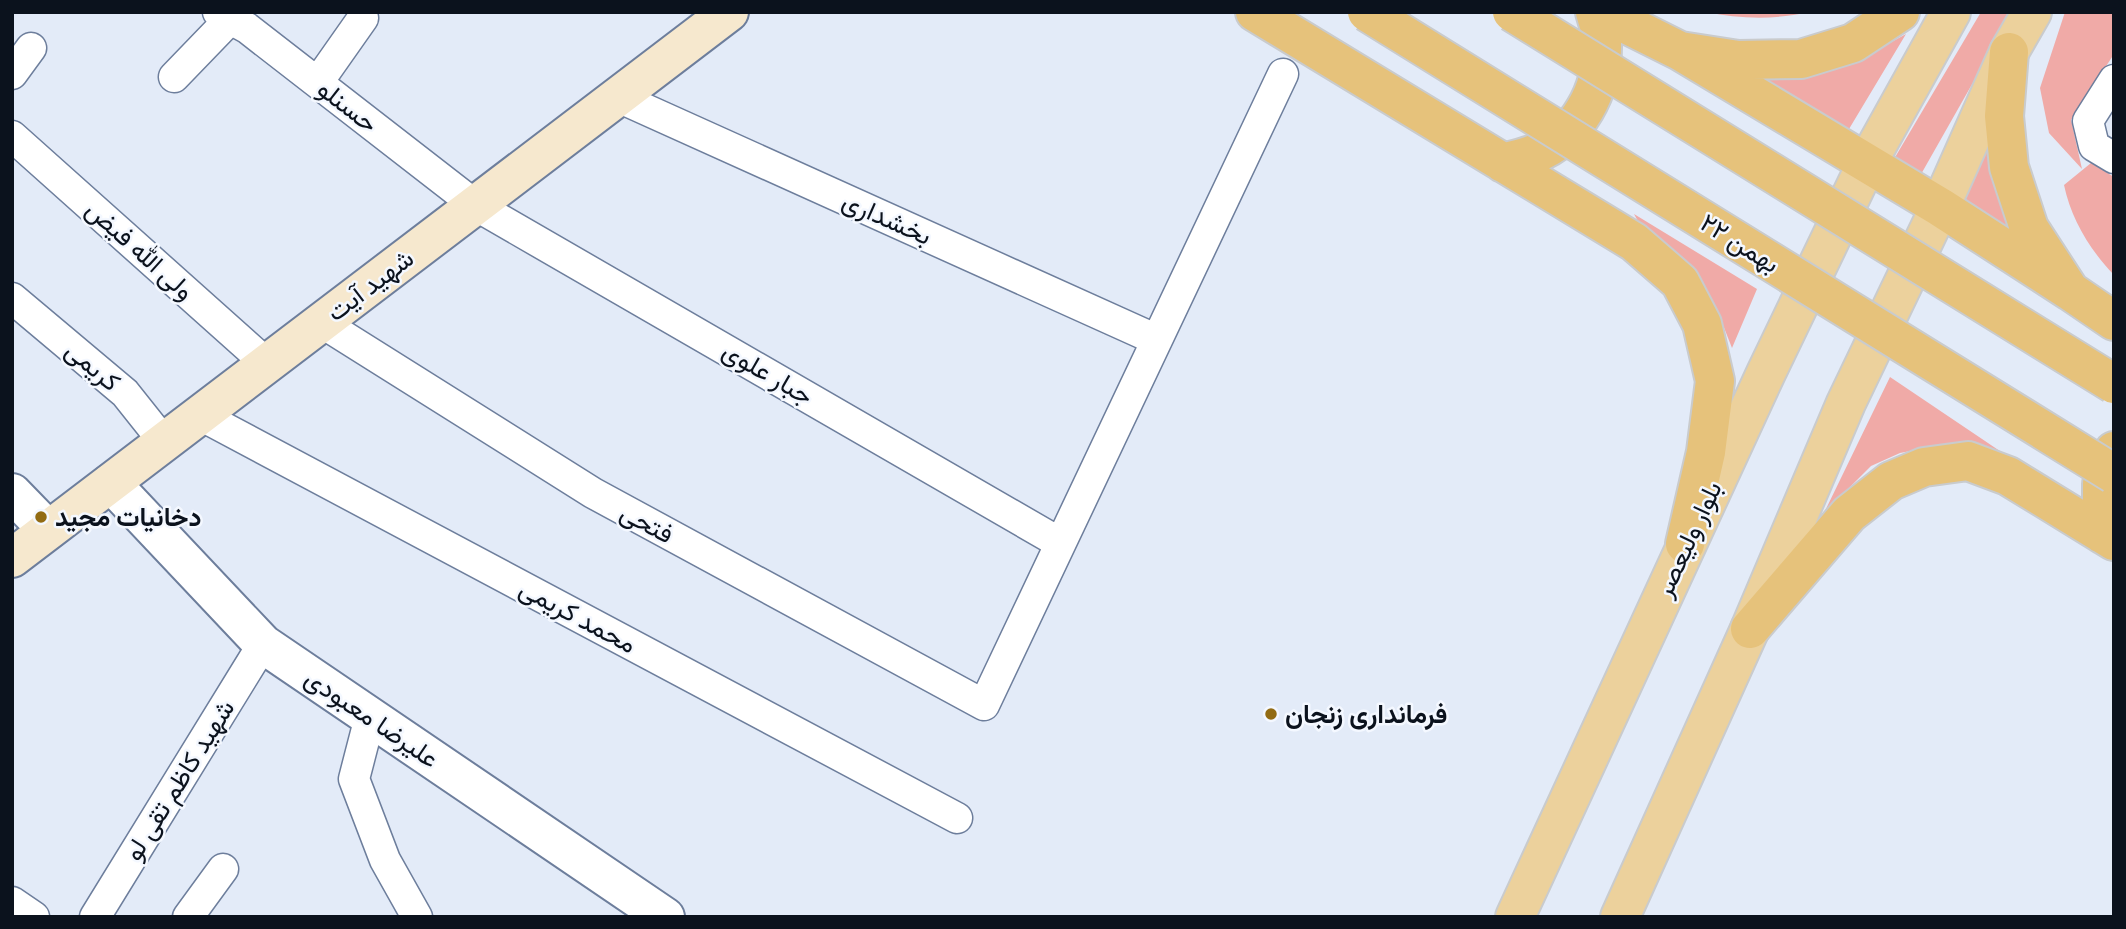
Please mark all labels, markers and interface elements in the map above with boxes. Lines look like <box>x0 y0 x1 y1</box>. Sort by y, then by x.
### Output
street label: حسنلو <box>311 72 385 140</box>
street label: بخشداری <box>837 184 937 252</box>
street label: ولی الله فیض <box>79 193 201 307</box>
street label: ۲۲ بهمن <box>1694 206 1786 280</box>
street label: شهید آیت <box>320 242 420 328</box>
street label: کریمی <box>59 334 127 398</box>
street label: جبار علوی <box>717 334 819 412</box>
street label: بلوار ولیعصر <box>1647 476 1729 603</box>
street label: فتحی <box>615 496 679 550</box>
place label: دخانیات مجید <box>55 501 202 533</box>
marker: دخانیات مجید <box>33 509 49 525</box>
street label: محمد کریمی <box>514 572 642 660</box>
street label: علیرضا معبودی <box>299 661 445 775</box>
street label: شهید کاظم تقی لو <box>117 694 242 867</box>
place label: فرمانداری زنجان <box>1285 698 1448 730</box>
marker: فرمانداری زنجان <box>1263 706 1279 722</box>

